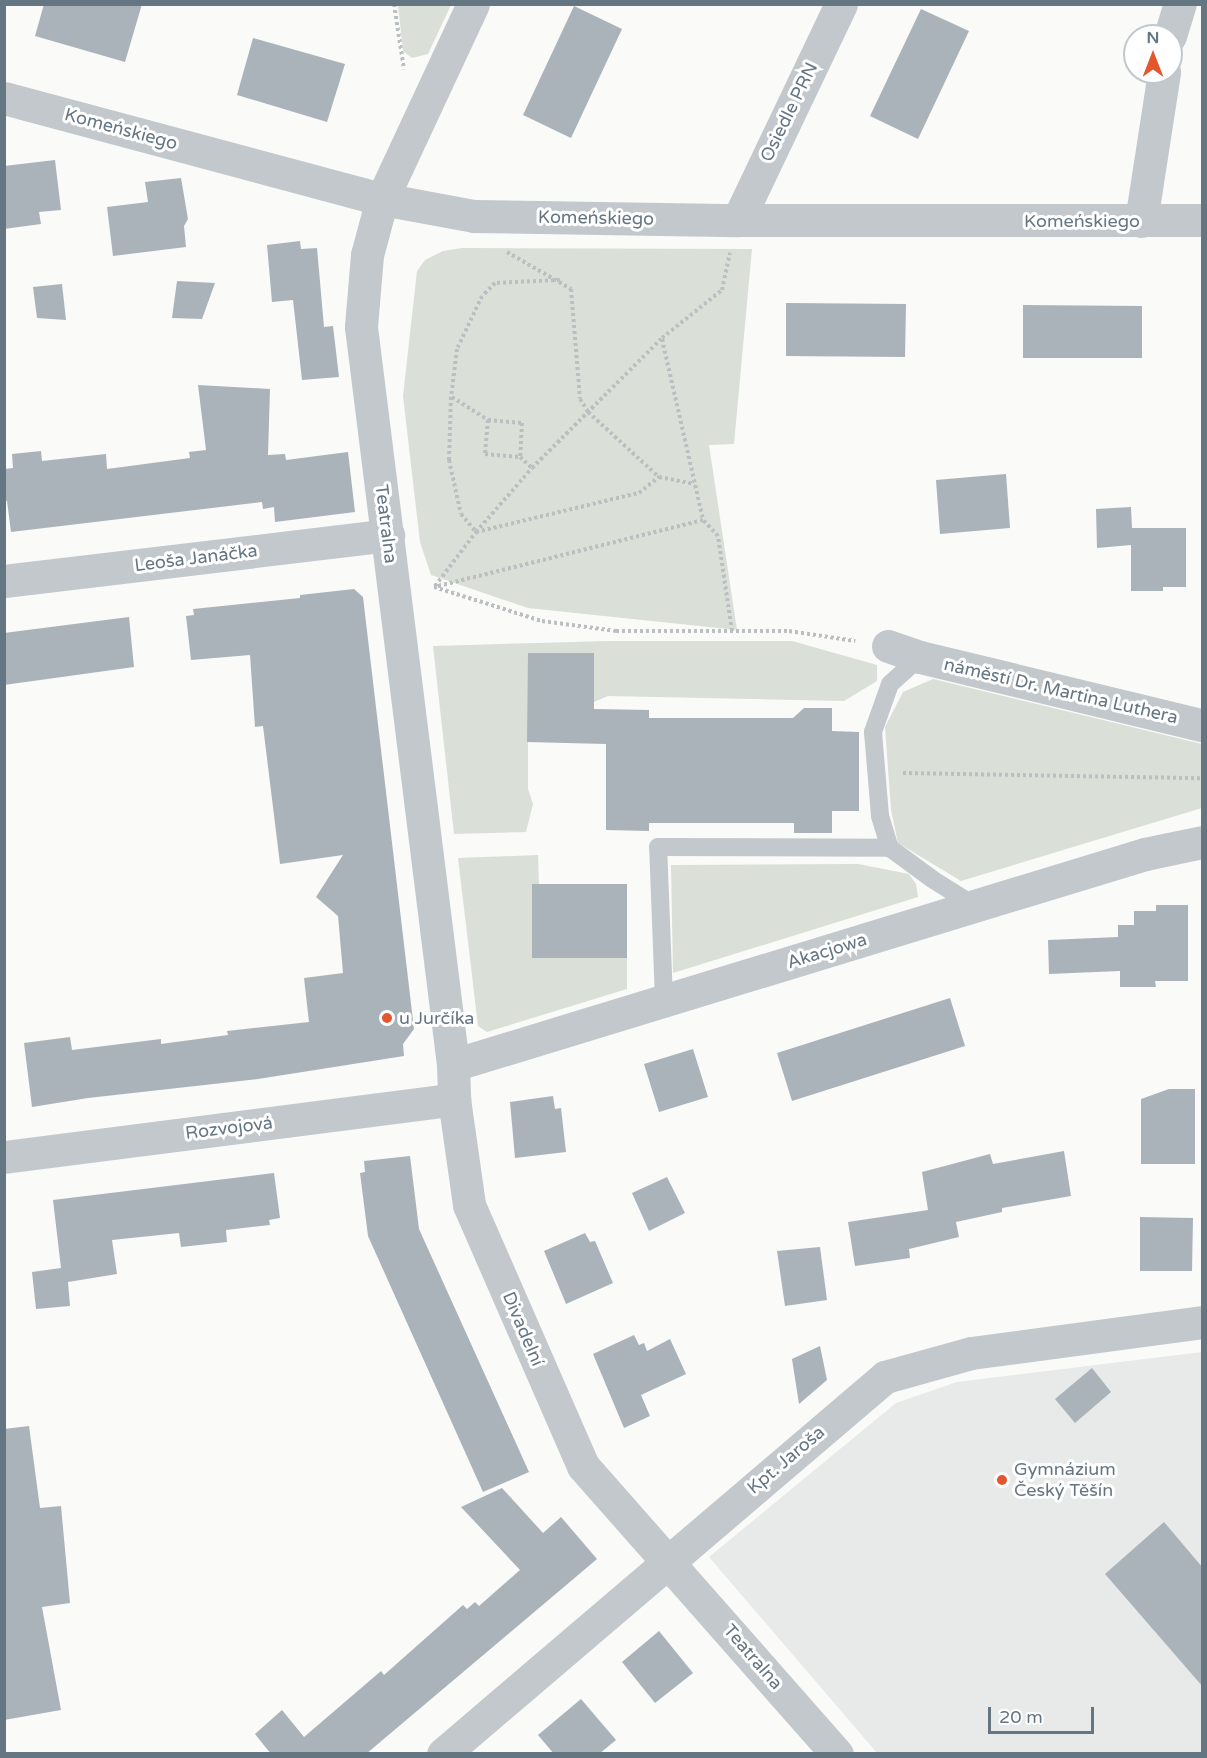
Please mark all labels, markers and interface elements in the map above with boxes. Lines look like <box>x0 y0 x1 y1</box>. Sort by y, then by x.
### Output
north arrow <box>1123 24 1183 84</box>
text: N <box>1147 28 1159 48</box>
street label: Osiedle PRN <box>756 59 822 165</box>
street label: Komeńskiego <box>62 104 180 154</box>
street label: Komeńskiego <box>538 206 654 230</box>
street label: Komeńskiego <box>1024 210 1140 232</box>
street label: Teatralna <box>370 483 402 565</box>
street label: Leoša Janáčka <box>133 540 259 576</box>
street label: náměstí Dr. Martina Luthera <box>942 654 1180 728</box>
street label: Akacjowa <box>784 929 870 973</box>
place label: u Jurčíka <box>399 1007 474 1029</box>
marker: u Jurčíka <box>380 1011 394 1025</box>
street label: Rozvojová <box>184 1112 274 1144</box>
street label: Divadelní <box>498 1288 548 1370</box>
street label: Kpt. Jaroša <box>743 1421 829 1499</box>
place label: Gymnázium Český Těšín <box>1014 1459 1116 1502</box>
marker: Gymnázium Český Těšín <box>995 1473 1009 1487</box>
street label: Teatralna <box>719 1620 787 1694</box>
scale bar <box>991 1695 1098 1733</box>
text: 20 m <box>999 1706 1043 1728</box>

